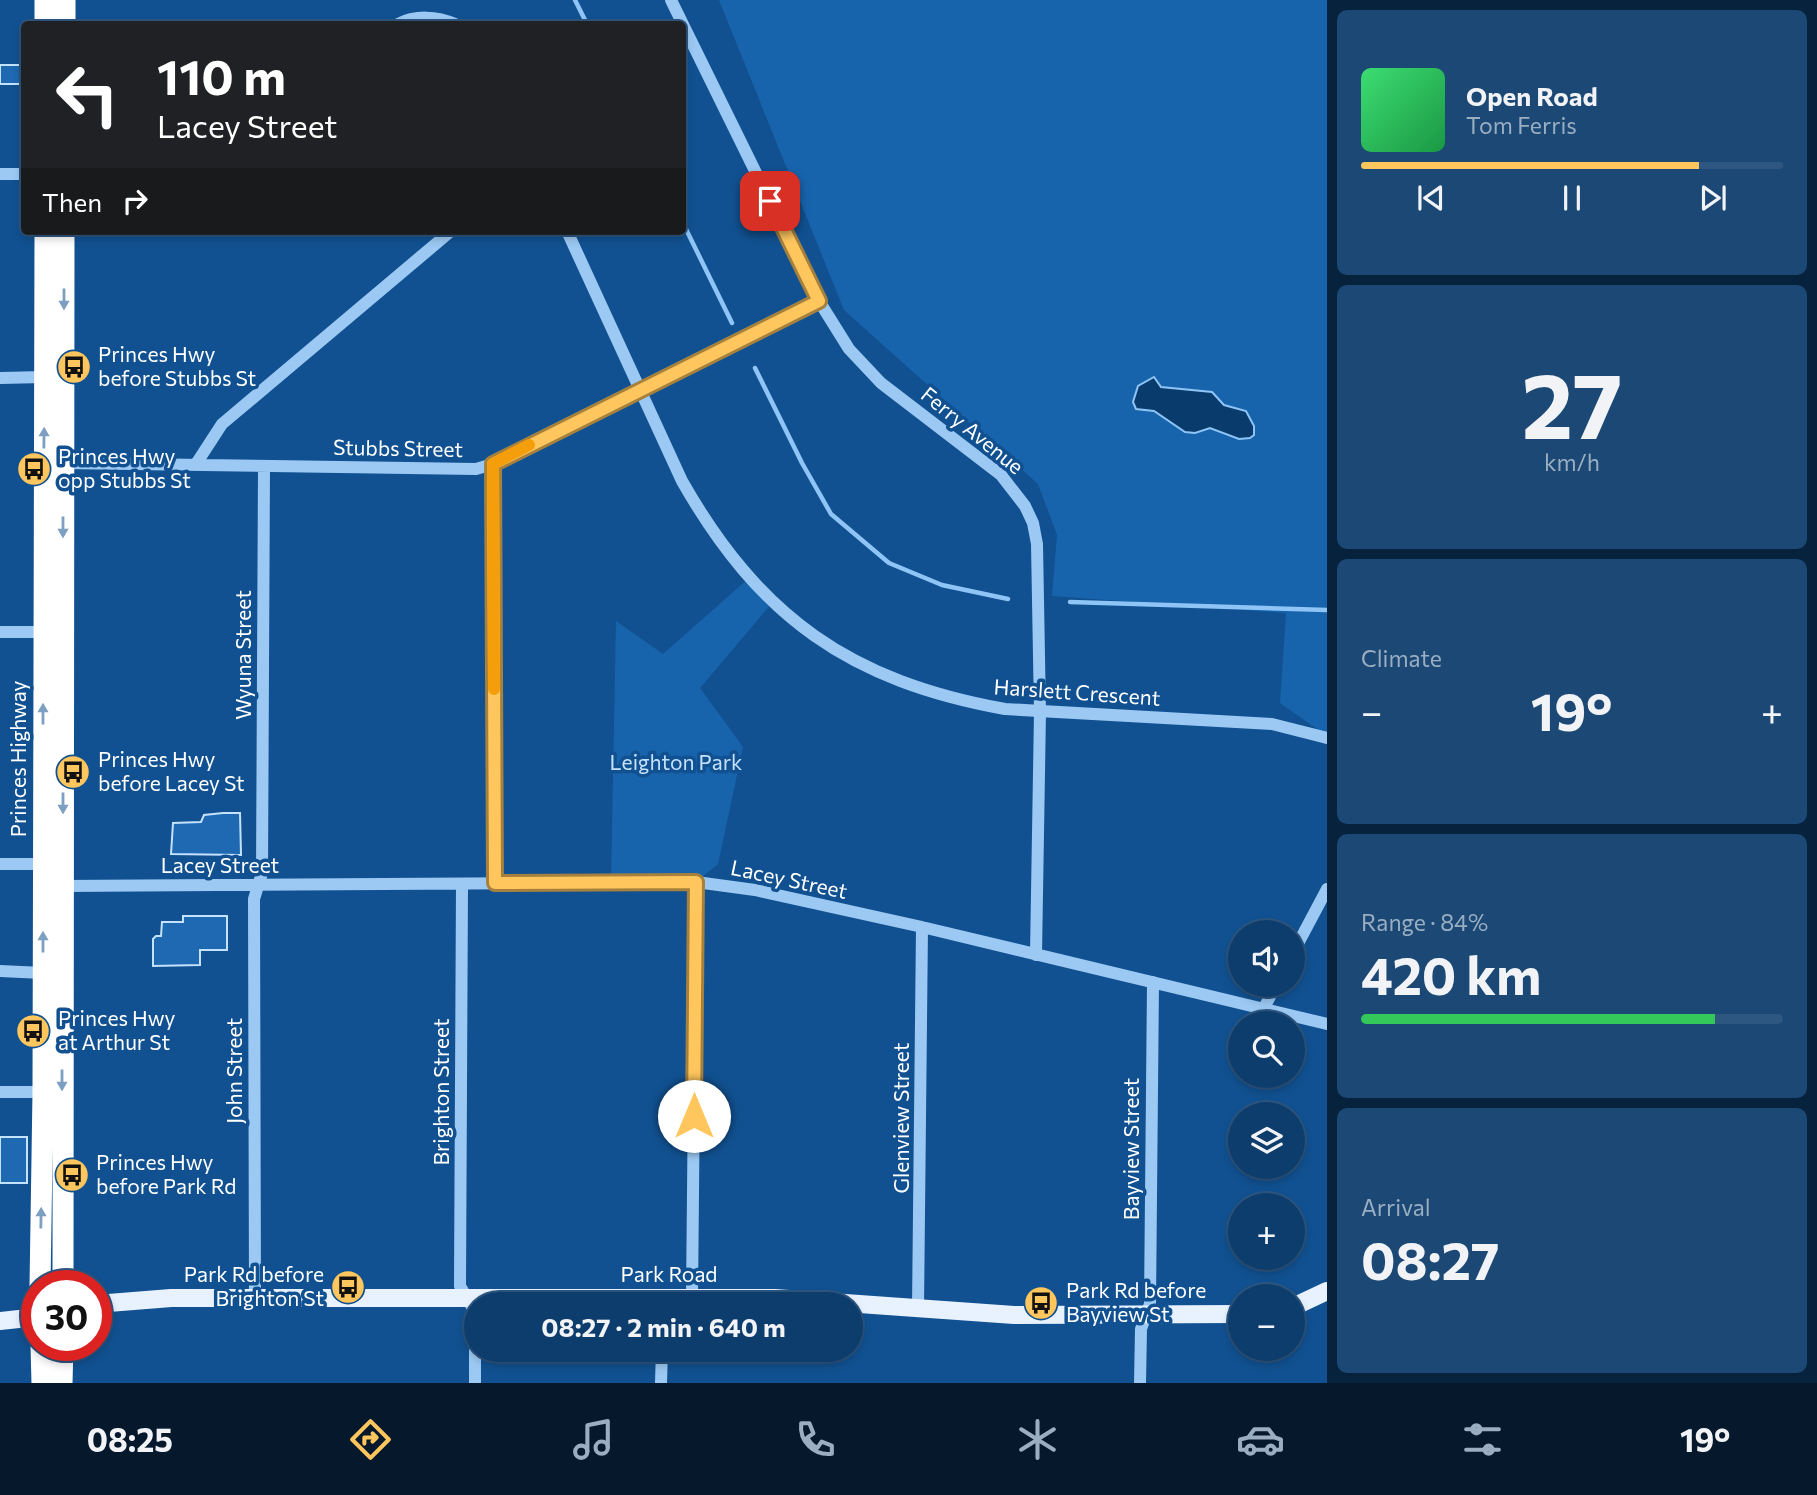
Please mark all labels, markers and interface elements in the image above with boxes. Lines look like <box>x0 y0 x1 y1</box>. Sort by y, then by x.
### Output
text: 110 m <box>157 45 286 105</box>
icon: left <box>42 49 133 140</box>
text: Open Road <box>1466 80 1598 111</box>
text: Lacey Street <box>157 105 338 145</box>
text: Tom Ferris <box>1466 111 1577 139</box>
pin <box>740 171 800 231</box>
icon: previous <box>1412 179 1450 217</box>
icon: pause <box>1553 179 1591 217</box>
icon: next <box>1694 179 1732 217</box>
icon: right <box>116 182 154 220</box>
icon: arrive <box>751 182 789 220</box>
text: Then <box>42 186 102 217</box>
one-way arrow <box>58 288 70 310</box>
place label: Princes Hwy before Stubbs St <box>98 341 256 390</box>
text: 27 <box>1521 346 1623 458</box>
bus stop icon: Princes Hwy before Stubbs St <box>55 348 93 386</box>
street label: Ferry Avenue <box>917 381 1029 479</box>
one-way arrow <box>38 426 50 448</box>
street label: Stubbs Street <box>333 434 463 461</box>
place label: Princes Hwy opp Stubbs St <box>58 443 191 492</box>
text: km/h <box>1544 448 1600 476</box>
bus stop icon: Princes Hwy opp Stubbs St <box>15 450 53 488</box>
one-way arrow <box>57 516 69 538</box>
street label: Wyuna Street <box>230 590 255 720</box>
text: Climate <box>1361 644 1442 672</box>
street label: Harslett Crescent <box>993 673 1161 710</box>
text: 19° <box>1531 678 1612 742</box>
street label: Princes Highway <box>5 681 30 837</box>
text: − <box>1361 687 1383 734</box>
text: + <box>1761 687 1783 734</box>
one-way arrow <box>37 703 49 725</box>
place label: Princes Hwy before Lacey St <box>98 746 245 795</box>
park label: Leighton Park <box>610 749 742 774</box>
bus stop icon: Princes Hwy before Lacey St <box>54 753 92 791</box>
one-way arrow <box>57 792 69 814</box>
street label: Lacey Street <box>161 852 279 877</box>
street label: Lacey Street <box>729 854 850 903</box>
text: Range · 84% <box>1361 908 1488 936</box>
map controls <box>1228 920 1305 1361</box>
button: sound <box>1228 920 1305 997</box>
one-way arrow <box>37 930 49 952</box>
text: 420 km <box>1361 942 1541 1006</box>
place label: Princes Hwy at Arthur St <box>58 1005 176 1054</box>
button: search <box>1228 1011 1305 1088</box>
bus stop icon: Princes Hwy at Arthur St <box>14 1012 52 1050</box>
street label: John Street <box>221 1018 246 1124</box>
street label: Brighton Street <box>428 1018 453 1166</box>
street label: Glenview Street <box>888 1043 913 1193</box>
one-way arrow <box>56 1069 68 1091</box>
street label: Bayview Street <box>1118 1078 1143 1220</box>
position arrow <box>657 1079 731 1153</box>
button: layers <box>1228 1102 1305 1179</box>
place label: Princes Hwy before Park Rd <box>96 1149 236 1198</box>
bus stop icon: Princes Hwy before Park Rd <box>53 1156 91 1194</box>
button: + <box>1228 1193 1305 1270</box>
text: Arrival <box>1361 1193 1431 1221</box>
one-way arrow <box>35 1207 47 1229</box>
text: 08:27 <box>1361 1227 1499 1291</box>
place label: Park Rd before Brighton St <box>184 1261 324 1310</box>
street label: Park Road <box>621 1261 718 1286</box>
bus stop icon: Park Rd before Brighton St <box>329 1268 367 1306</box>
speed limit sign: 30 <box>21 1270 112 1361</box>
place label: Park Rd before Bayview St <box>1066 1277 1206 1326</box>
bus stop icon: Park Rd before Bayview St <box>1022 1284 1060 1322</box>
button: − <box>1228 1284 1305 1361</box>
text: 08:27 · 2 min · 640 m <box>541 1311 786 1342</box>
icon: directions <box>346 1415 395 1464</box>
icon: music <box>569 1415 618 1464</box>
icon: phone <box>791 1415 840 1464</box>
icon: climate <box>1013 1415 1062 1464</box>
icon: car <box>1236 1415 1285 1464</box>
icon: filters <box>1458 1415 1507 1464</box>
text: 08:25 <box>87 1419 173 1459</box>
text: 19° <box>1680 1419 1730 1459</box>

